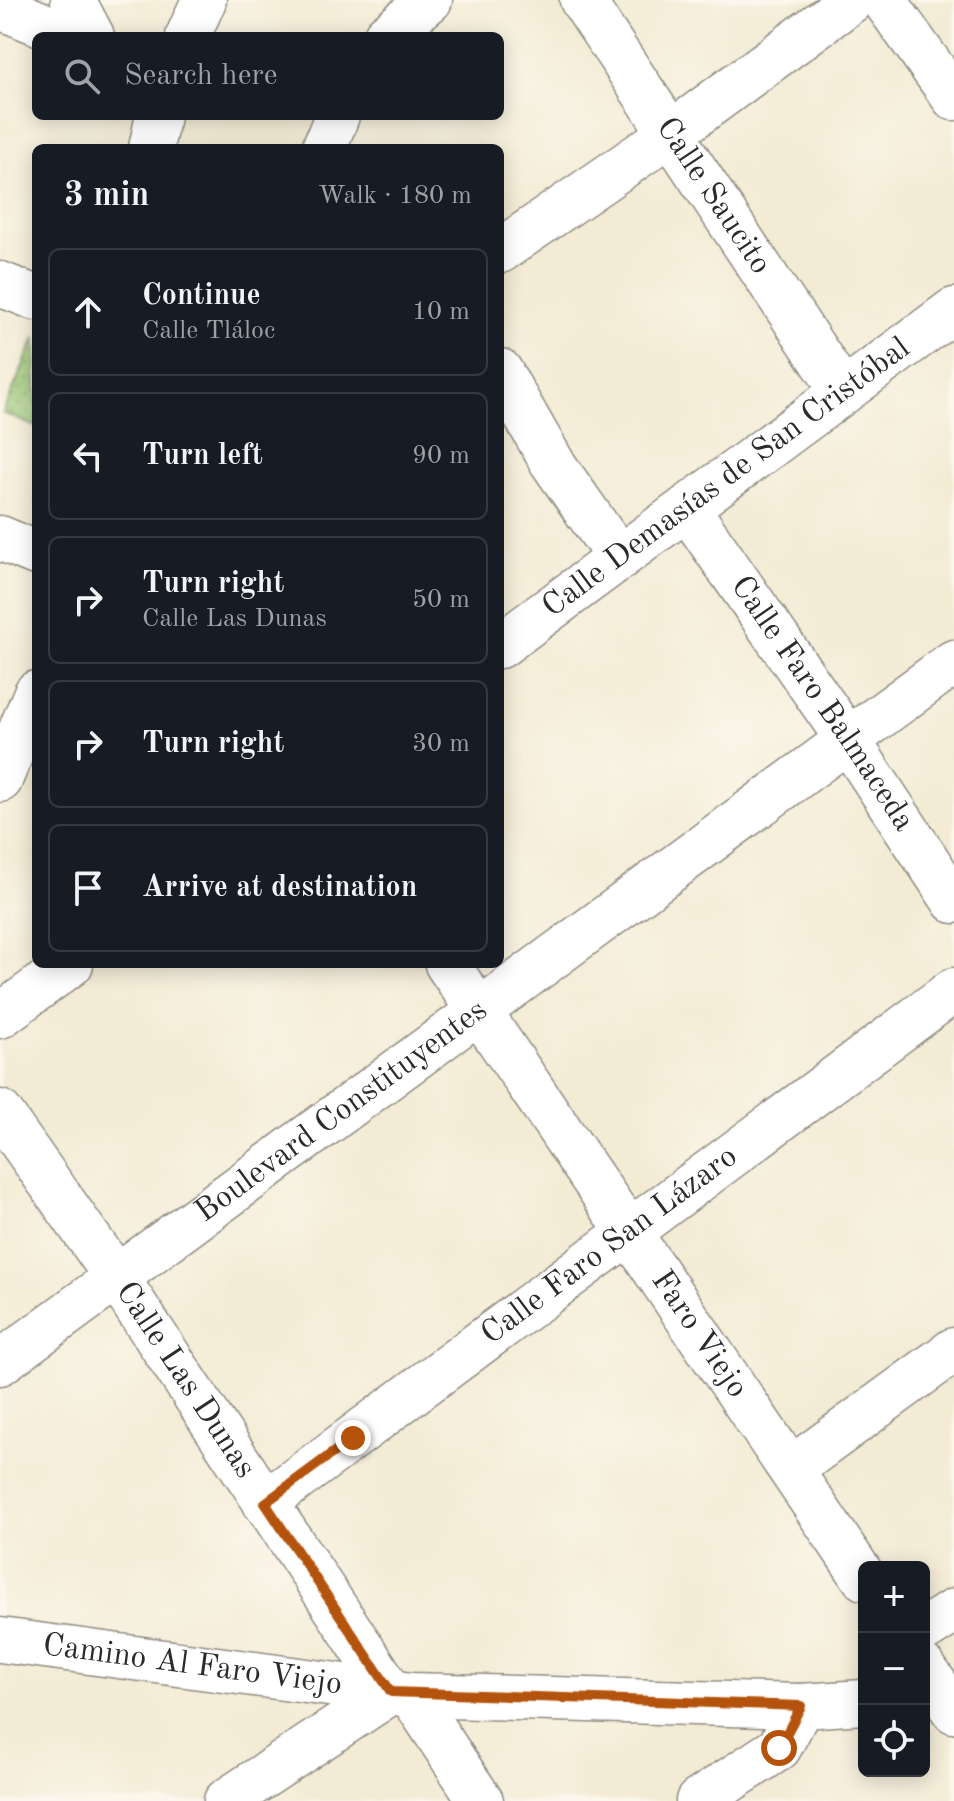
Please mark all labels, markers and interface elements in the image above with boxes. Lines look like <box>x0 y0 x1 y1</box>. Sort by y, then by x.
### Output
search box <box>32 32 504 120</box>
icon: search <box>60 54 104 98</box>
text: Search here <box>124 61 278 91</box>
street label: Calle Saucito <box>649 112 776 281</box>
text: 3 min <box>64 179 149 213</box>
text: Walk · 180 m <box>318 183 472 209</box>
text: Continue <box>142 281 261 311</box>
icon: ahead <box>66 290 110 334</box>
text: 10 m <box>412 299 470 325</box>
text: Calle Tláloc <box>142 318 275 344</box>
street label: Calle Demasías de San Cristóbal <box>537 332 916 624</box>
icon: left <box>66 434 110 478</box>
text: Turn left <box>142 441 263 471</box>
text: 90 m <box>412 443 470 469</box>
text: Turn right <box>142 569 284 599</box>
street label: Calle Faro Balmaceda <box>724 571 920 837</box>
icon: right <box>66 578 110 622</box>
text: 50 m <box>412 587 470 613</box>
text: Calle Las Dunas <box>142 606 327 632</box>
icon: right <box>66 722 110 766</box>
text: Turn right <box>142 729 284 759</box>
text: 30 m <box>412 731 470 757</box>
icon: arrive <box>66 866 110 910</box>
text: Arrive at destination <box>142 873 417 903</box>
street label: Boulevard Constituyentes <box>190 995 493 1229</box>
street label: Calle Faro San Lázaro <box>476 1141 744 1352</box>
street label: Faro Viejo <box>644 1265 753 1404</box>
street label: Calle Las Dunas <box>109 1277 261 1484</box>
route end <box>335 1420 371 1456</box>
map controls <box>858 1561 930 1777</box>
button: + <box>858 1561 930 1633</box>
street label: Camino Al Faro Viejo <box>41 1630 344 1702</box>
button: − <box>858 1633 930 1705</box>
button: locate <box>858 1705 930 1777</box>
route start <box>761 1730 797 1766</box>

